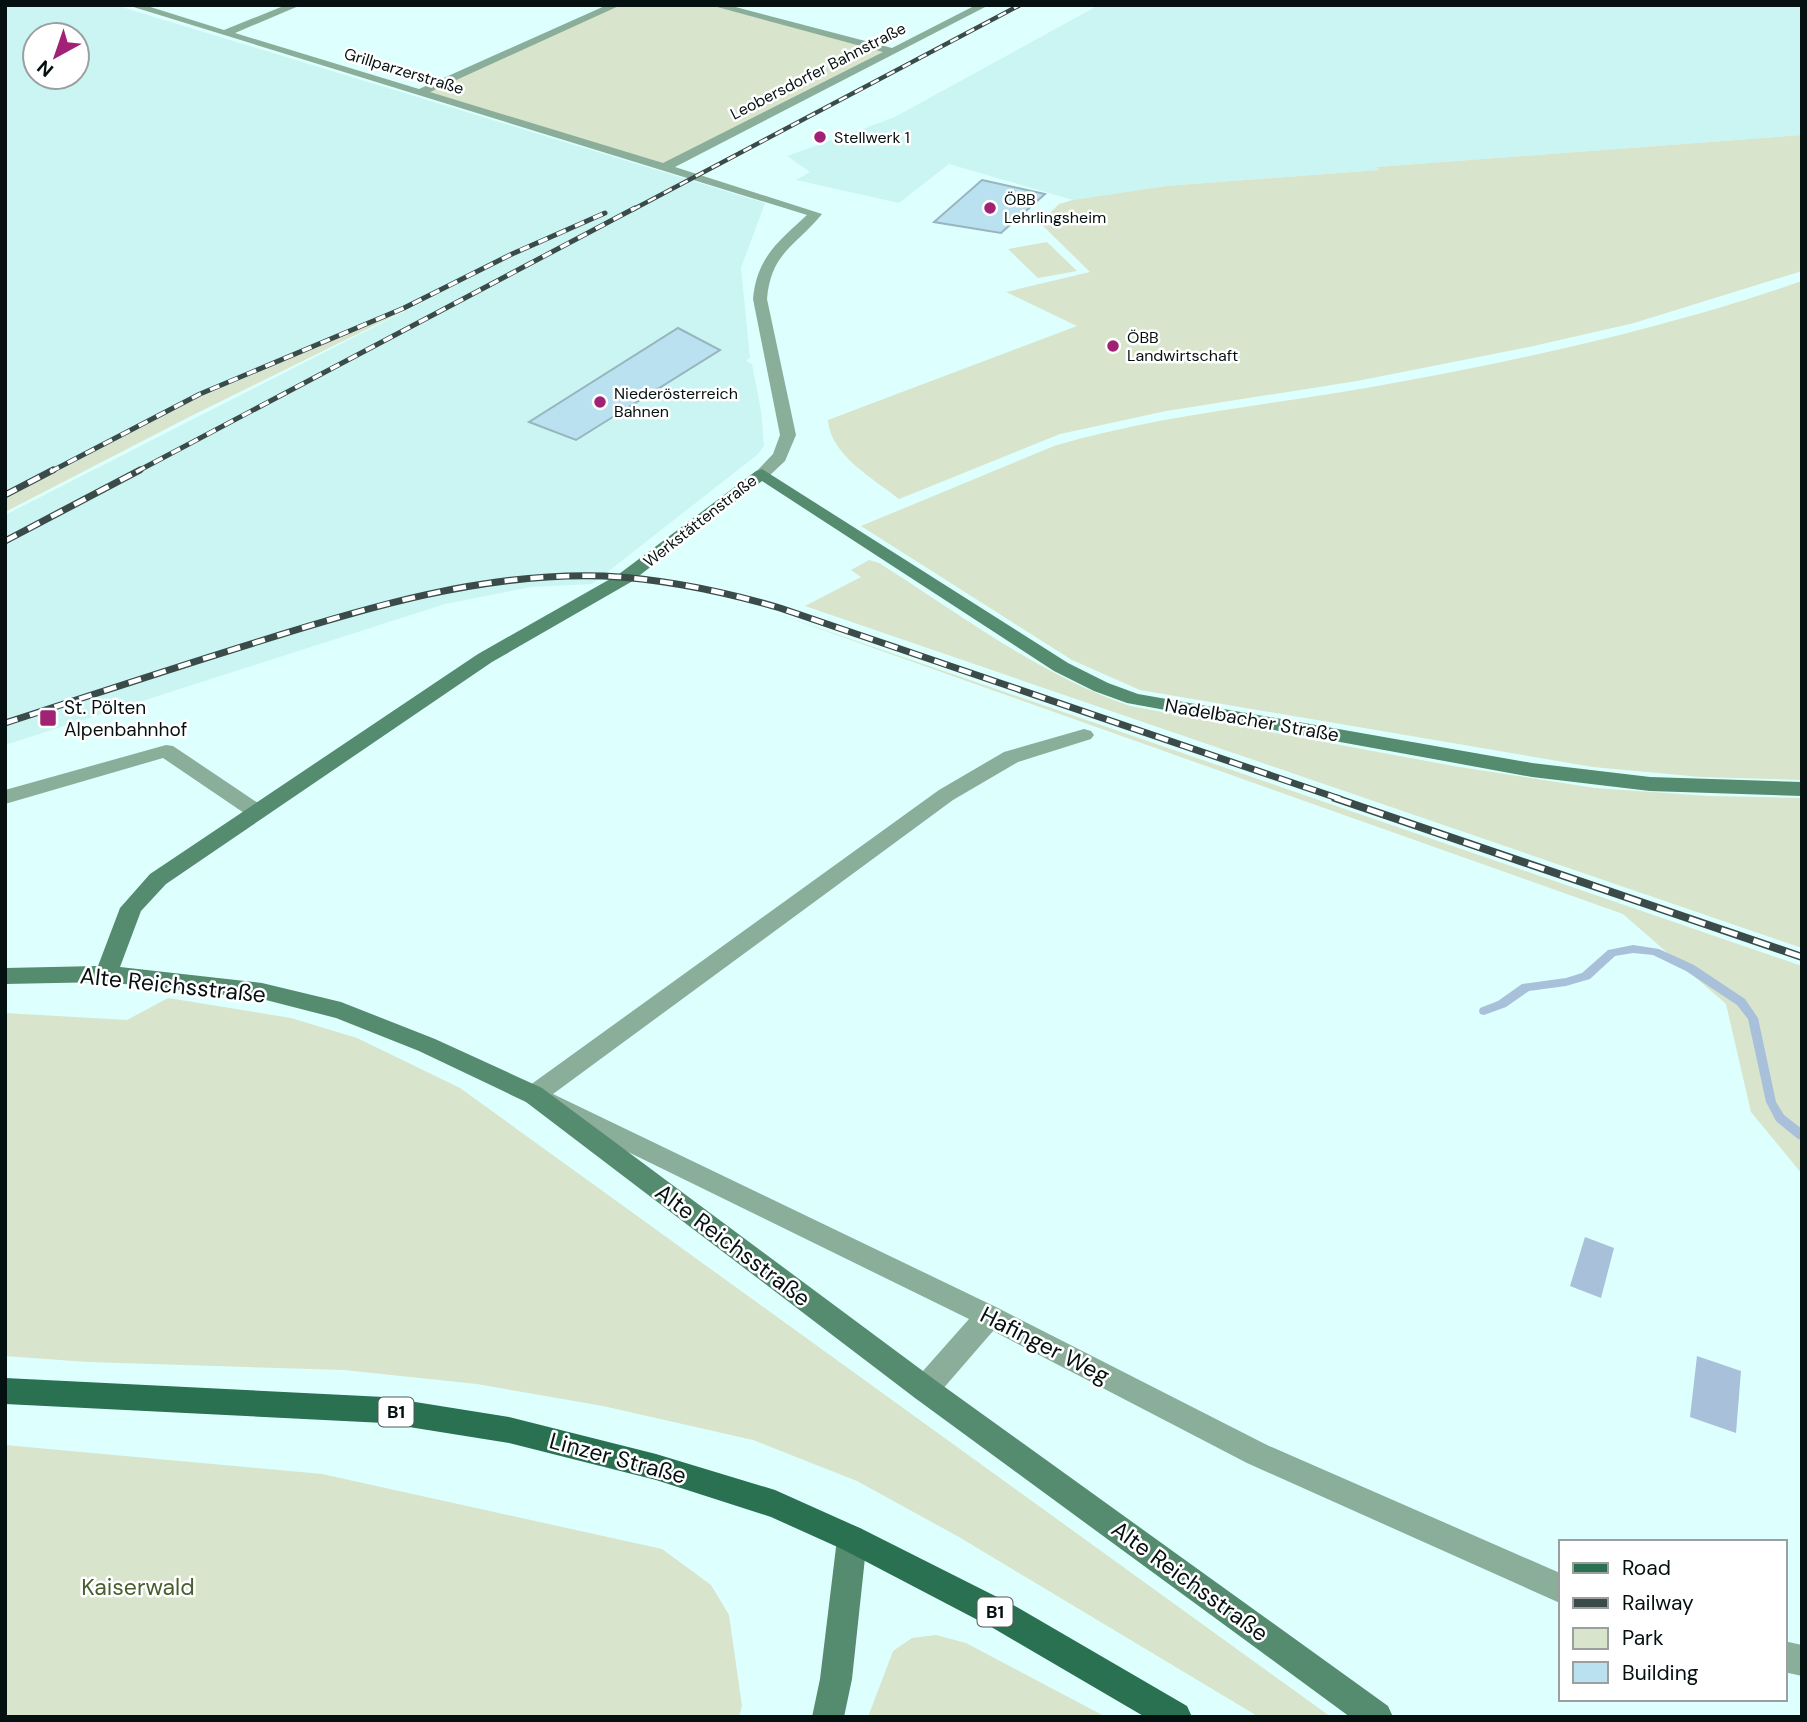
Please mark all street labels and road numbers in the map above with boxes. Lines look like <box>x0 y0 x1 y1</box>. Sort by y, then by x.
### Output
street label: Leobersdorfer Bahnstraße <box>727 18 909 124</box>
street label: Grillparzerstraße <box>342 43 466 99</box>
street label: Werkstättenstraße <box>639 470 761 572</box>
street label: Nadelbacher Straße <box>1163 692 1341 748</box>
street label: Alte Reichsstraße <box>79 960 267 1010</box>
street label: Alte Reichsstraße <box>649 1177 817 1313</box>
street label: Hafinger Weg <box>975 1300 1115 1391</box>
road number: B1 <box>378 1398 414 1427</box>
street label: Linzer Straße <box>546 1425 690 1491</box>
street label: Alte Reichsstraße <box>1106 1514 1274 1648</box>
road number: B1 <box>978 1597 1012 1626</box>

